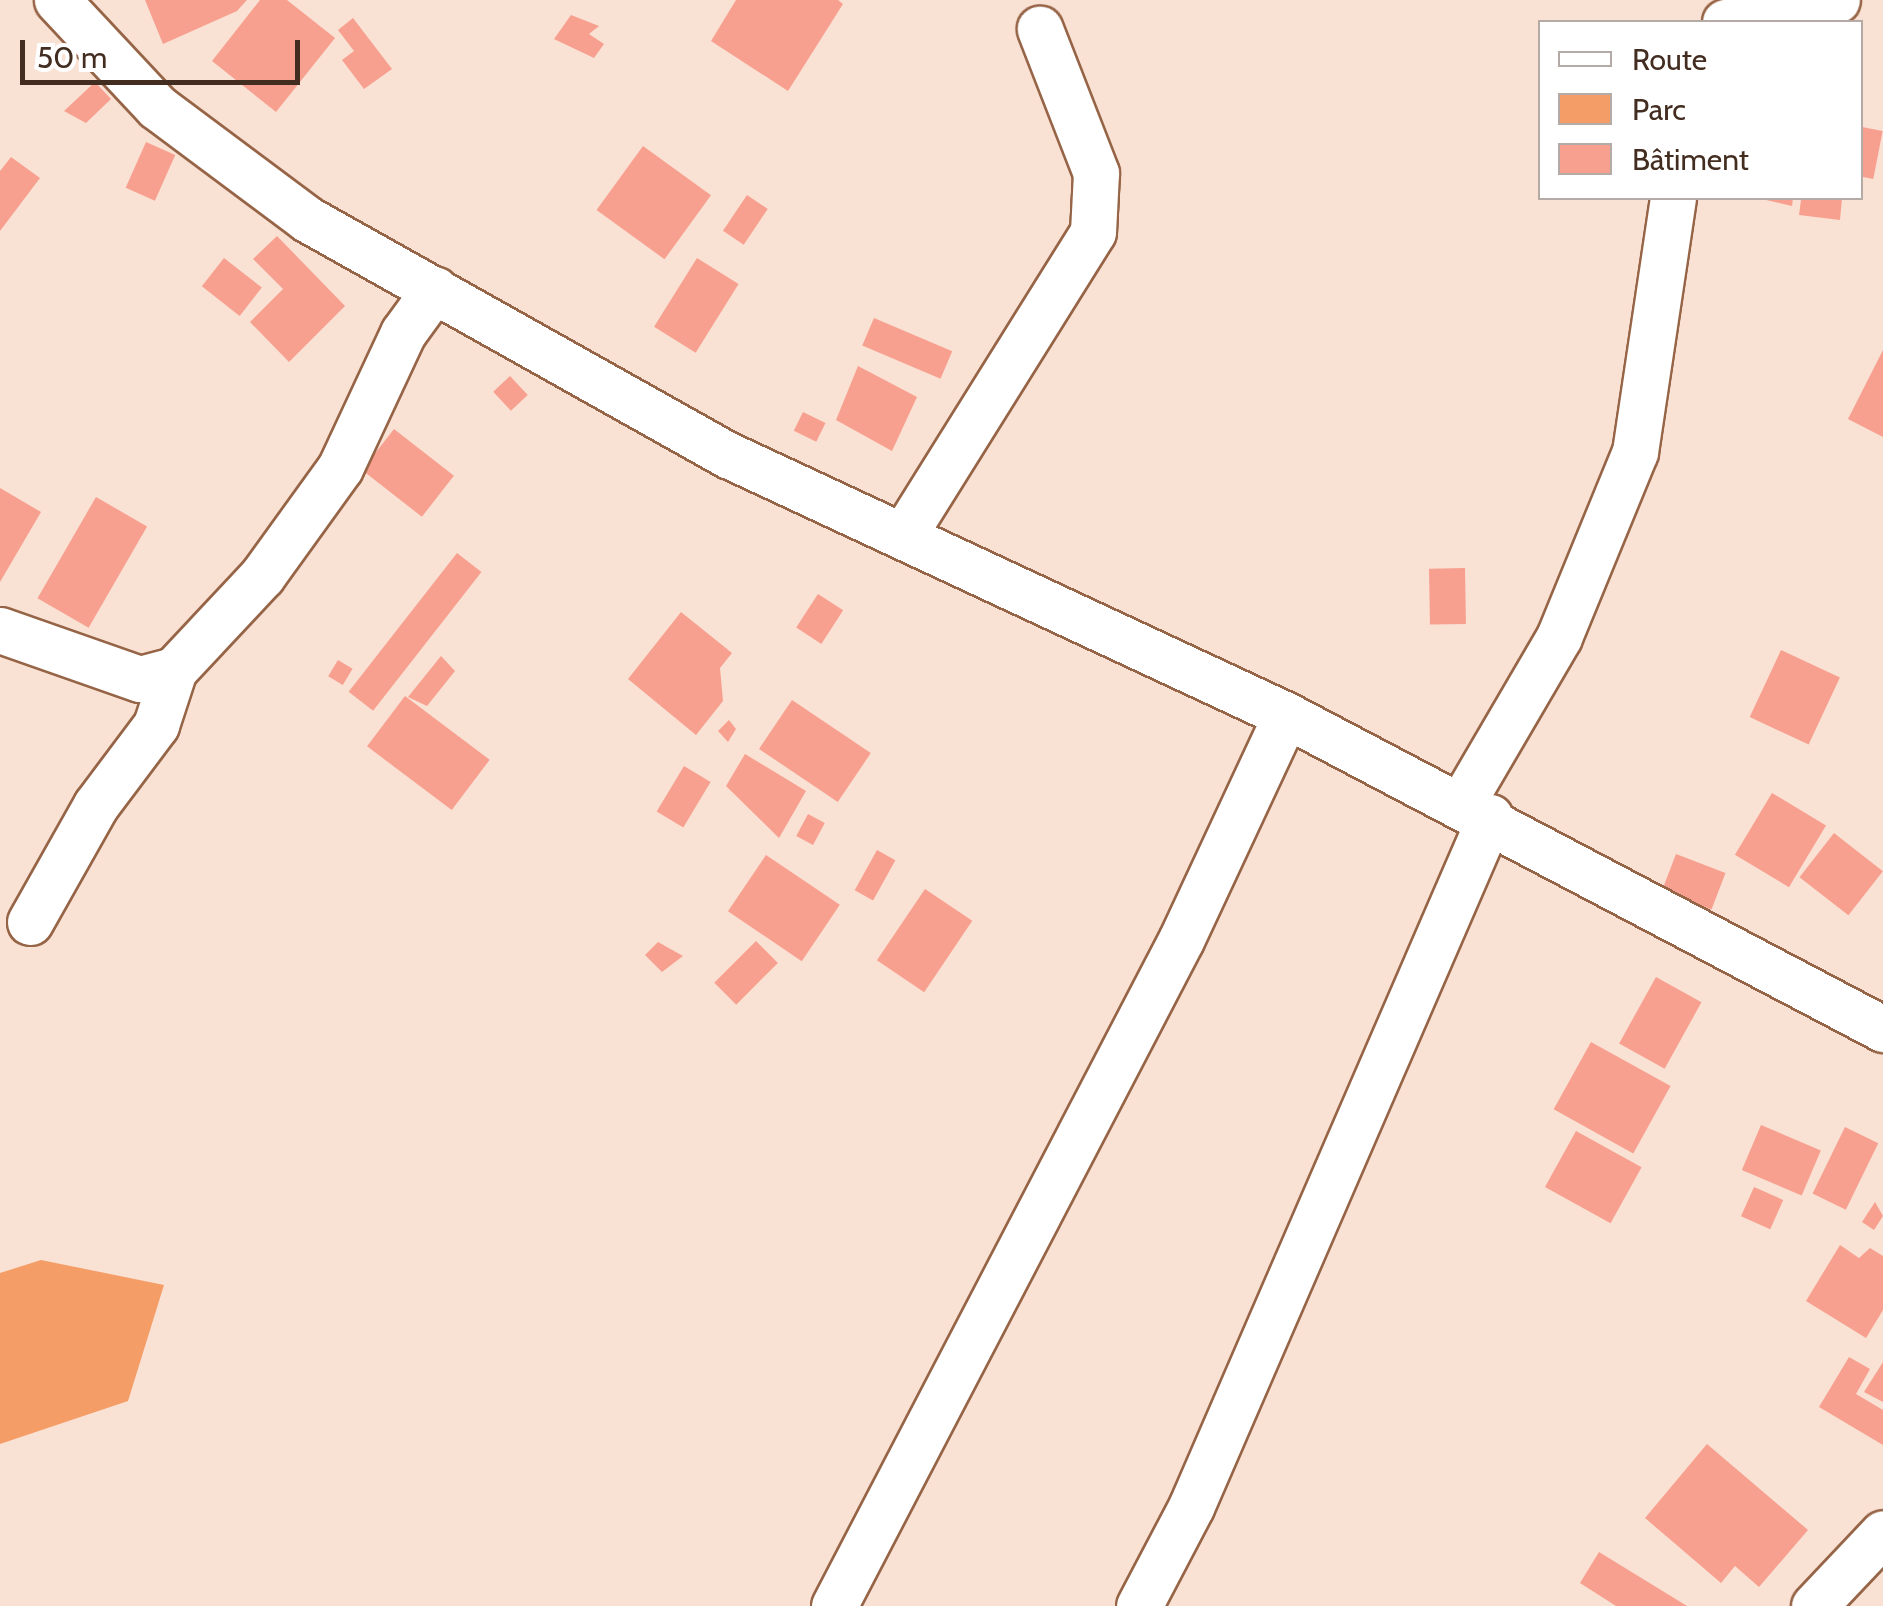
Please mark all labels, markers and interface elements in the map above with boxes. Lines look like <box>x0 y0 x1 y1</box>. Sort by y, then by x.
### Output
scale bar <box>25 20 305 82</box>
legend <box>1538 20 1863 200</box>
text: 50 m <box>37 39 107 76</box>
text: Route <box>1632 41 1707 78</box>
text: Parc <box>1632 91 1686 128</box>
text: Bâtiment <box>1632 141 1749 178</box>

